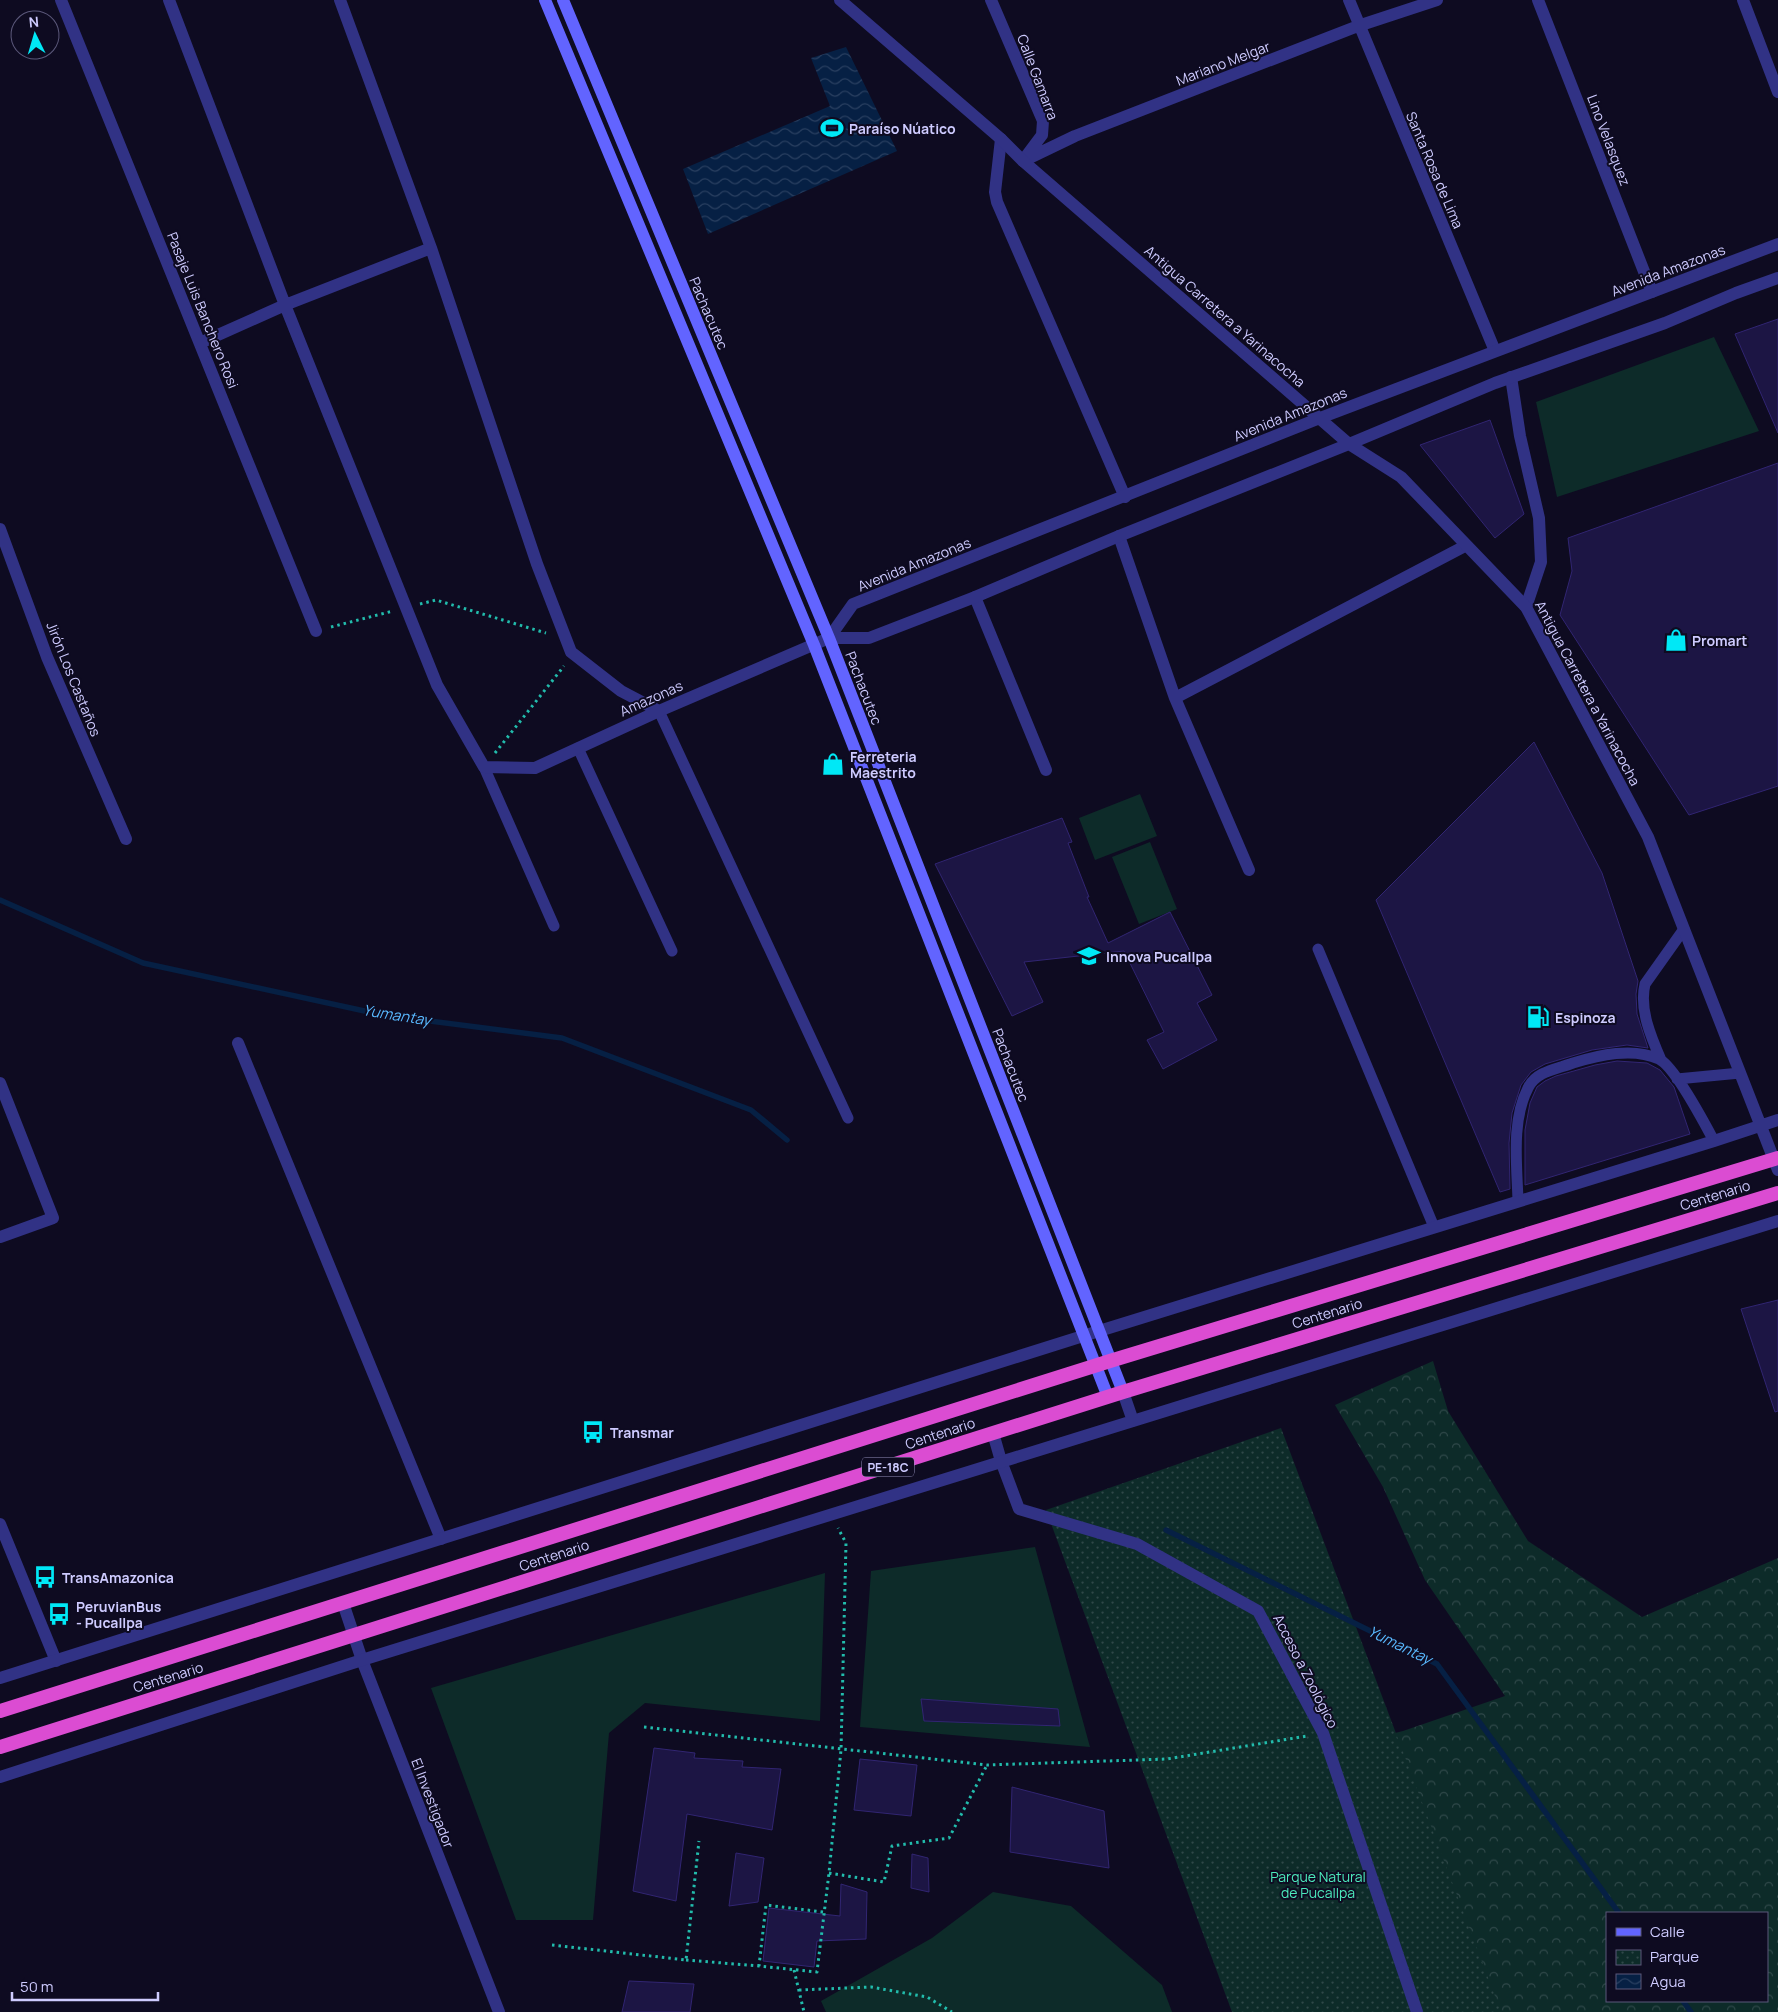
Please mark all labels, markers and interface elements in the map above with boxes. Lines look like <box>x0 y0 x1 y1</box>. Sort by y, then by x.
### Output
north arrow <box>10 10 60 60</box>
text: N <box>28 12 40 31</box>
street label: Calle Gamarra <box>1013 31 1063 123</box>
street label: Mariano Melgar <box>1173 36 1273 90</box>
street label: Lino Velasquez <box>1583 92 1635 188</box>
street label: Santa Rosa de Lima <box>1402 109 1468 231</box>
sports icon: Paraíso Núatico <box>819 115 845 141</box>
place label: Paraíso Núatico <box>849 119 956 138</box>
street label: Pasaje Luis Banchero Rosi <box>163 229 243 391</box>
street label: Avenida Amazonas <box>1608 240 1728 300</box>
street label: Antigua Carretera a Yarinacocha <box>1141 241 1309 391</box>
street label: Pachacutec <box>685 274 733 352</box>
street label: Avenida Amazonas <box>1230 383 1350 445</box>
street label: Avenida Amazonas <box>854 533 974 595</box>
street label: Antigua Carretera a Yarinacocha <box>1531 597 1645 789</box>
street label: Jirón Los Castaños <box>42 619 106 739</box>
shop icon: Promart <box>1663 627 1689 653</box>
place label: Promart <box>1692 631 1747 650</box>
street label: Pachacutec <box>841 649 887 728</box>
street label: Amazonas <box>616 676 686 720</box>
place label: Ferreteria Maestrito <box>850 747 917 782</box>
shop icon: Ferreteria Maestrito <box>820 751 846 777</box>
school or university icon: Innova Pucallpa <box>1076 943 1102 969</box>
place label: Innova Pucallpa <box>1106 947 1212 966</box>
water label: Yumantay <box>362 999 434 1031</box>
fuel station icon: Espinoza <box>1525 1004 1551 1030</box>
place label: Espinoza <box>1555 1008 1615 1027</box>
street label: Pachacutec <box>988 1026 1034 1105</box>
street label: Centenario <box>1678 1175 1752 1215</box>
street label: Centenario <box>1290 1293 1364 1333</box>
street label: Centenario <box>903 1413 977 1453</box>
bus stop icon: Transmar <box>580 1419 606 1445</box>
place label: Transmar <box>610 1423 674 1442</box>
road number: PE-18C <box>862 1458 914 1476</box>
street label: Centenario <box>517 1535 591 1575</box>
bus stop icon: TransAmazonica <box>32 1564 58 1590</box>
place label: TransAmazonica <box>62 1568 174 1587</box>
place label: PeruvianBus - Pucallpa <box>76 1597 162 1632</box>
bus stop icon: PeruvianBus - Pucallpa <box>46 1601 72 1627</box>
street label: Acceso a Zoológico <box>1269 1611 1343 1731</box>
water label: Yumantay <box>1365 1621 1437 1670</box>
street label: Centenario <box>131 1657 205 1697</box>
street label: El Investigador <box>407 1755 459 1851</box>
park label: Parque Natural de Pucallpa <box>1270 1867 1366 1902</box>
legend <box>1606 1912 1768 2002</box>
text: Calle <box>1650 1921 1685 1942</box>
text: Parque <box>1650 1946 1699 1967</box>
scale bar <box>12 1970 159 2002</box>
text: Agua <box>1650 1971 1686 1992</box>
text: 50 m <box>20 1976 54 1997</box>

